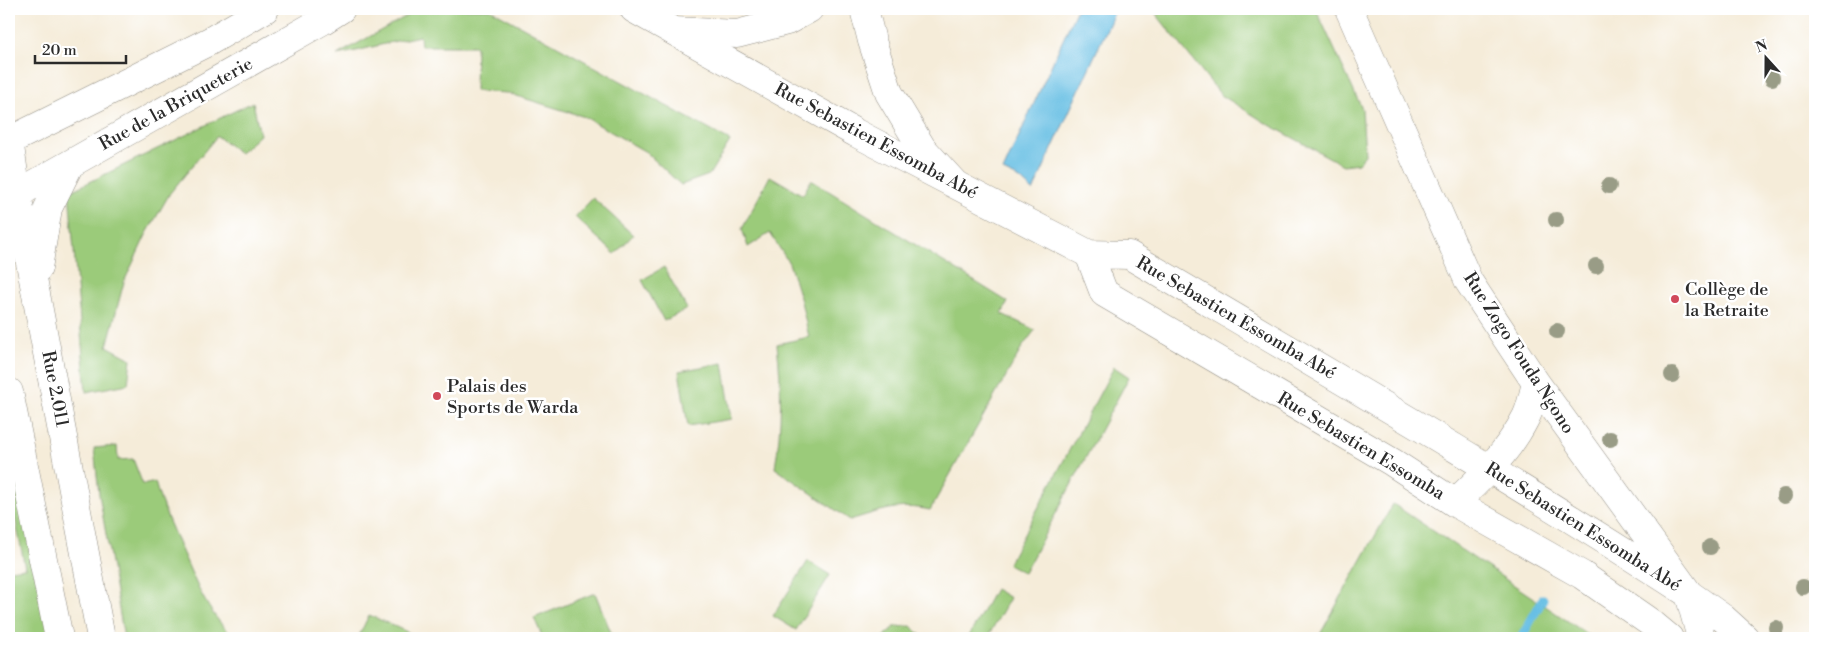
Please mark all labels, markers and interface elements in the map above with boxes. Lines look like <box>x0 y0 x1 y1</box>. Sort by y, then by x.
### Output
scale bar <box>35 32 126 64</box>
north arrow <box>1742 32 1792 82</box>
text: N <box>1753 36 1770 57</box>
text: 20 m <box>42 41 77 60</box>
street label: Rue de la Briqueterie <box>95 52 257 156</box>
street label: Rue Sebastien Essomba Abé <box>771 78 981 204</box>
street label: Rue Sebastien Essomba Abé <box>1132 251 1340 385</box>
street label: Rue Zogo Fouda Ngono <box>1458 268 1580 438</box>
place label: Collège de la Retraite <box>1685 278 1769 322</box>
marker: Collège de la Retraite <box>1669 293 1681 305</box>
street label: Rue 2.011 <box>36 349 74 429</box>
place label: Palais des Sports de Warda <box>447 375 579 419</box>
street label: Rue Sebastien Essomba <box>1273 387 1450 506</box>
marker: Palais des Sports de Warda <box>431 390 443 402</box>
street label: Rue Sebastien Essomba Abé <box>1481 457 1685 597</box>

